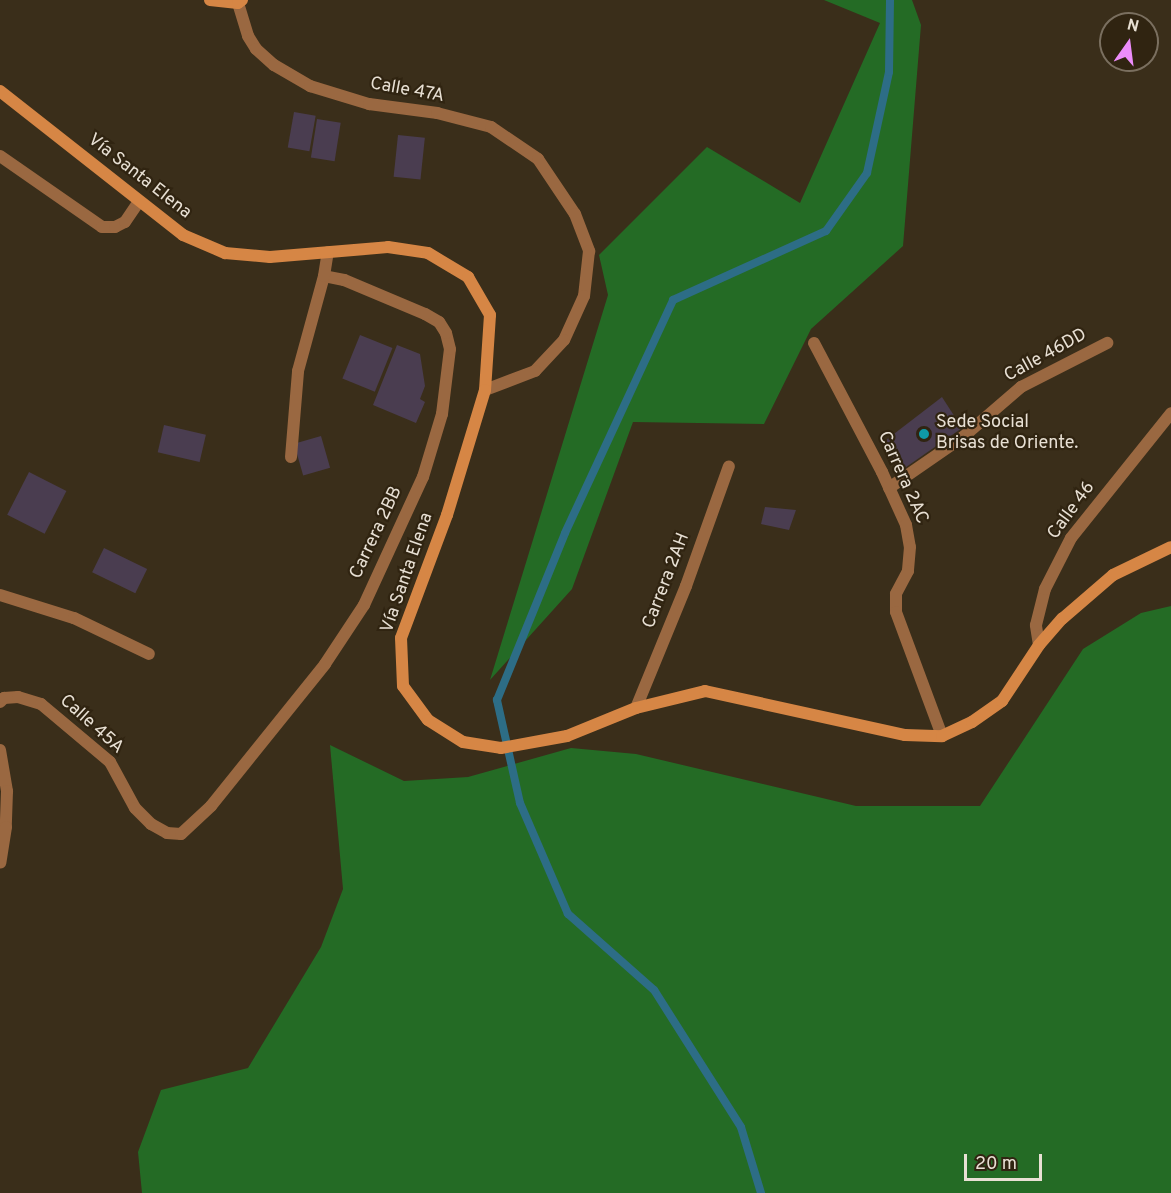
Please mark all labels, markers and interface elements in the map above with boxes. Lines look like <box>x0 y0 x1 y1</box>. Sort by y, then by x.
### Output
north arrow <box>1099 12 1159 72</box>
text: N <box>1125 15 1141 38</box>
street label: Calle 47A <box>368 74 446 108</box>
street label: Vía Santa Elena <box>83 130 195 224</box>
street label: Calle 46DD <box>1001 325 1091 387</box>
place label: Sede Social Brisas de Oriente. <box>936 413 1078 456</box>
marker: Sede Social Brisas de Oriente. <box>917 427 931 441</box>
street label: Carrera 2AC <box>872 428 932 528</box>
street label: Calle 46 <box>1044 478 1100 544</box>
street label: Carrera 2BB <box>346 483 408 583</box>
street label: Vía Santa Elena <box>377 510 439 636</box>
street label: Carrera 2AH <box>639 530 695 632</box>
street label: Calle 45A <box>55 691 127 759</box>
scale bar <box>967 1142 1045 1180</box>
text: 20 m <box>975 1153 1017 1176</box>

